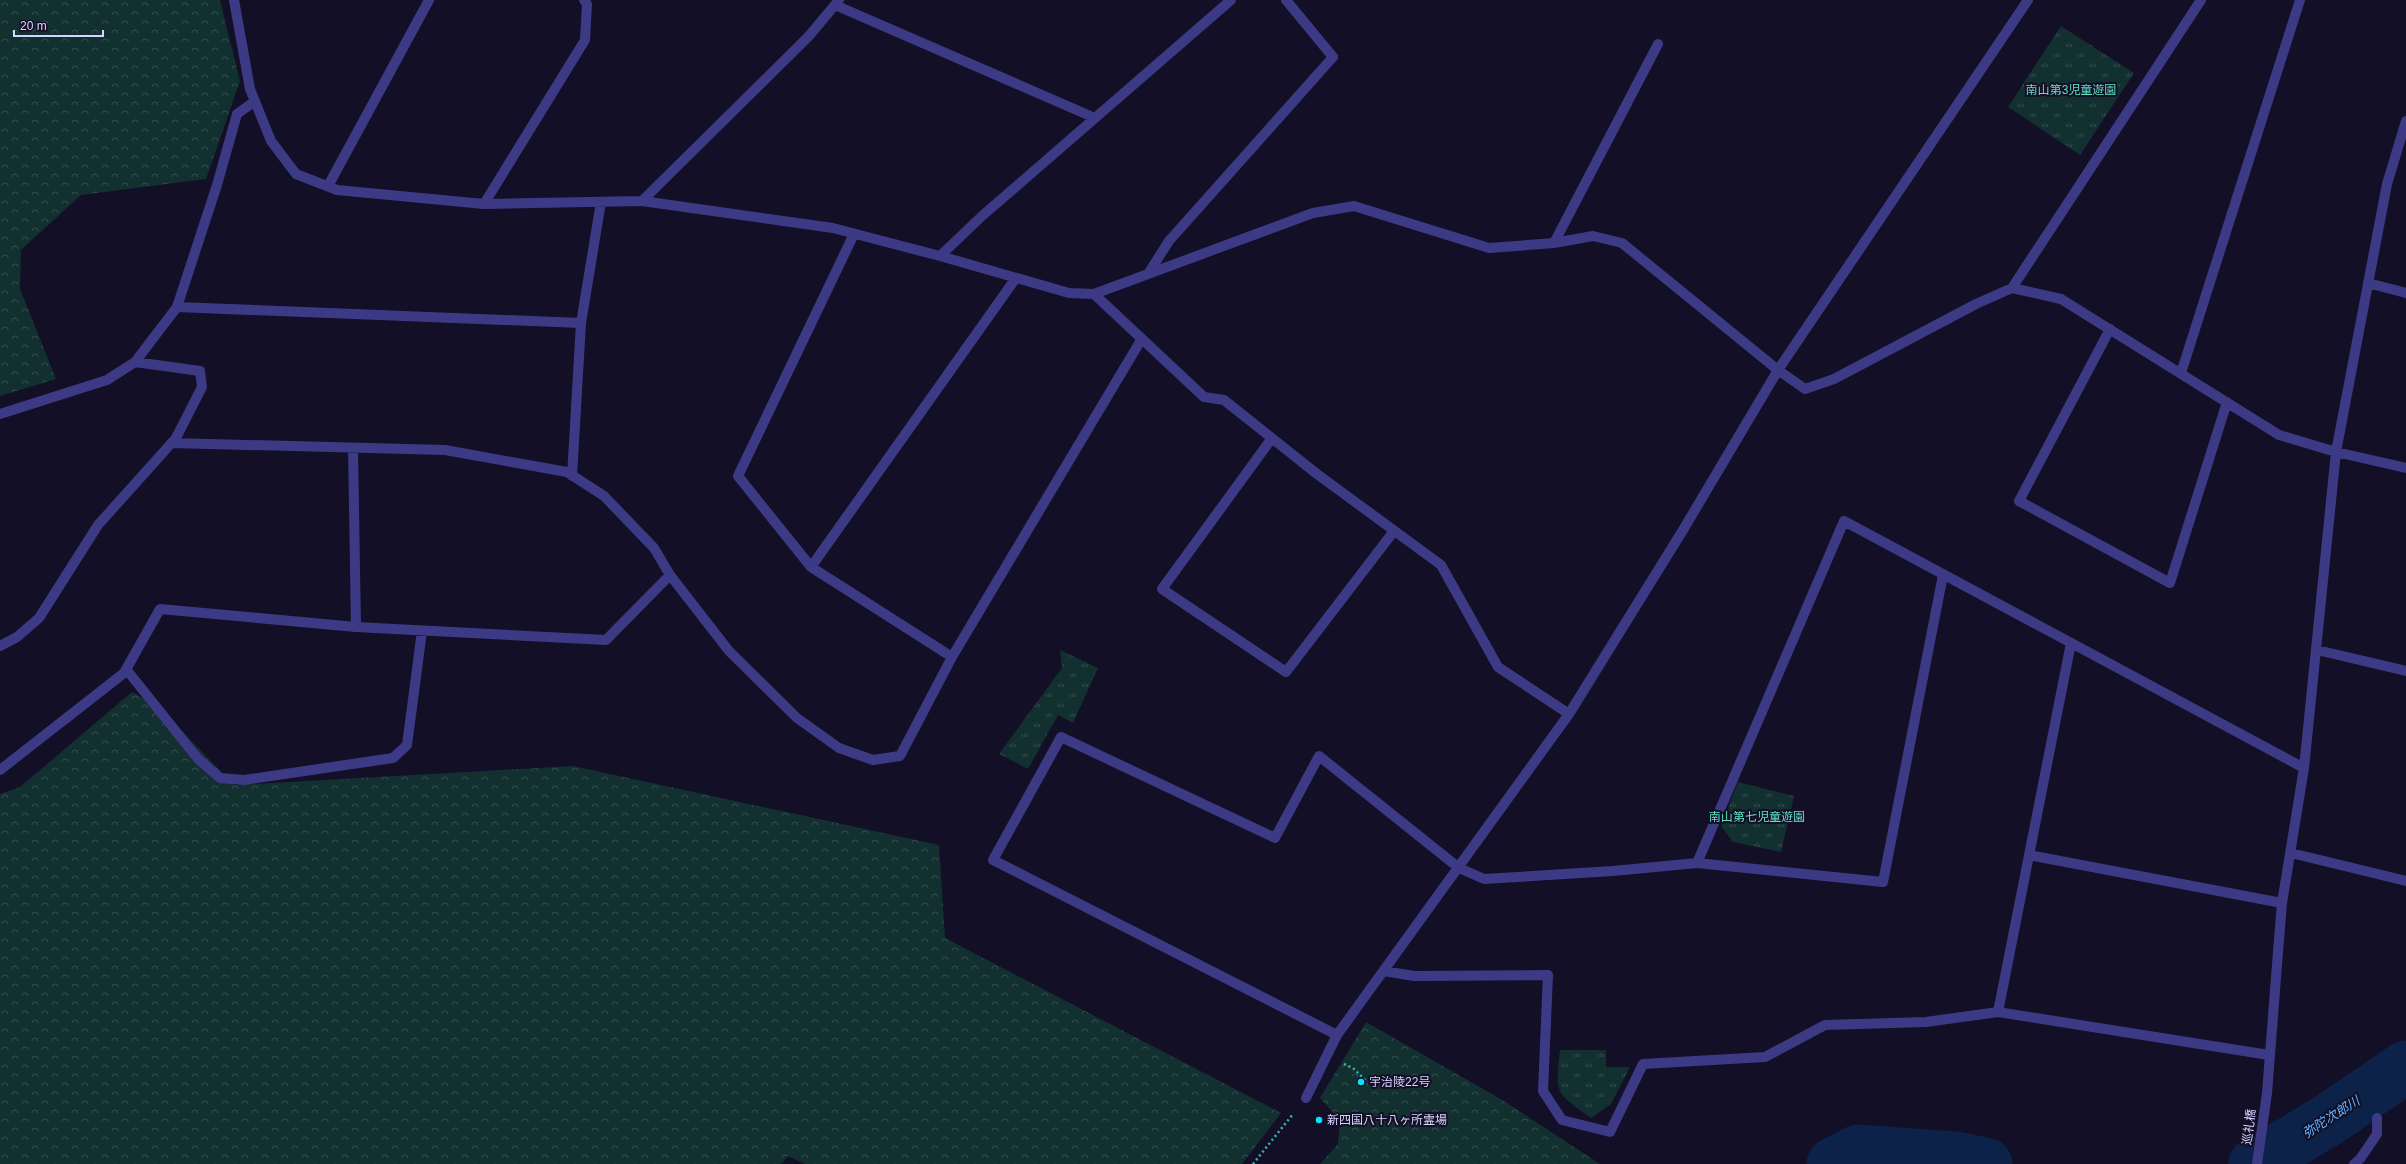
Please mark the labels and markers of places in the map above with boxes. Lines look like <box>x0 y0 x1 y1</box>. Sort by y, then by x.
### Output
place label: 宇治陵22号 <box>1369 1075 1430 1089</box>
marker: 宇治陵22号 <box>1356 1077 1366 1087</box>
place label: 新四国八十八ヶ所霊場 <box>1327 1113 1447 1127</box>
marker: 新四国八十八ヶ所霊場 <box>1314 1115 1324 1125</box>

